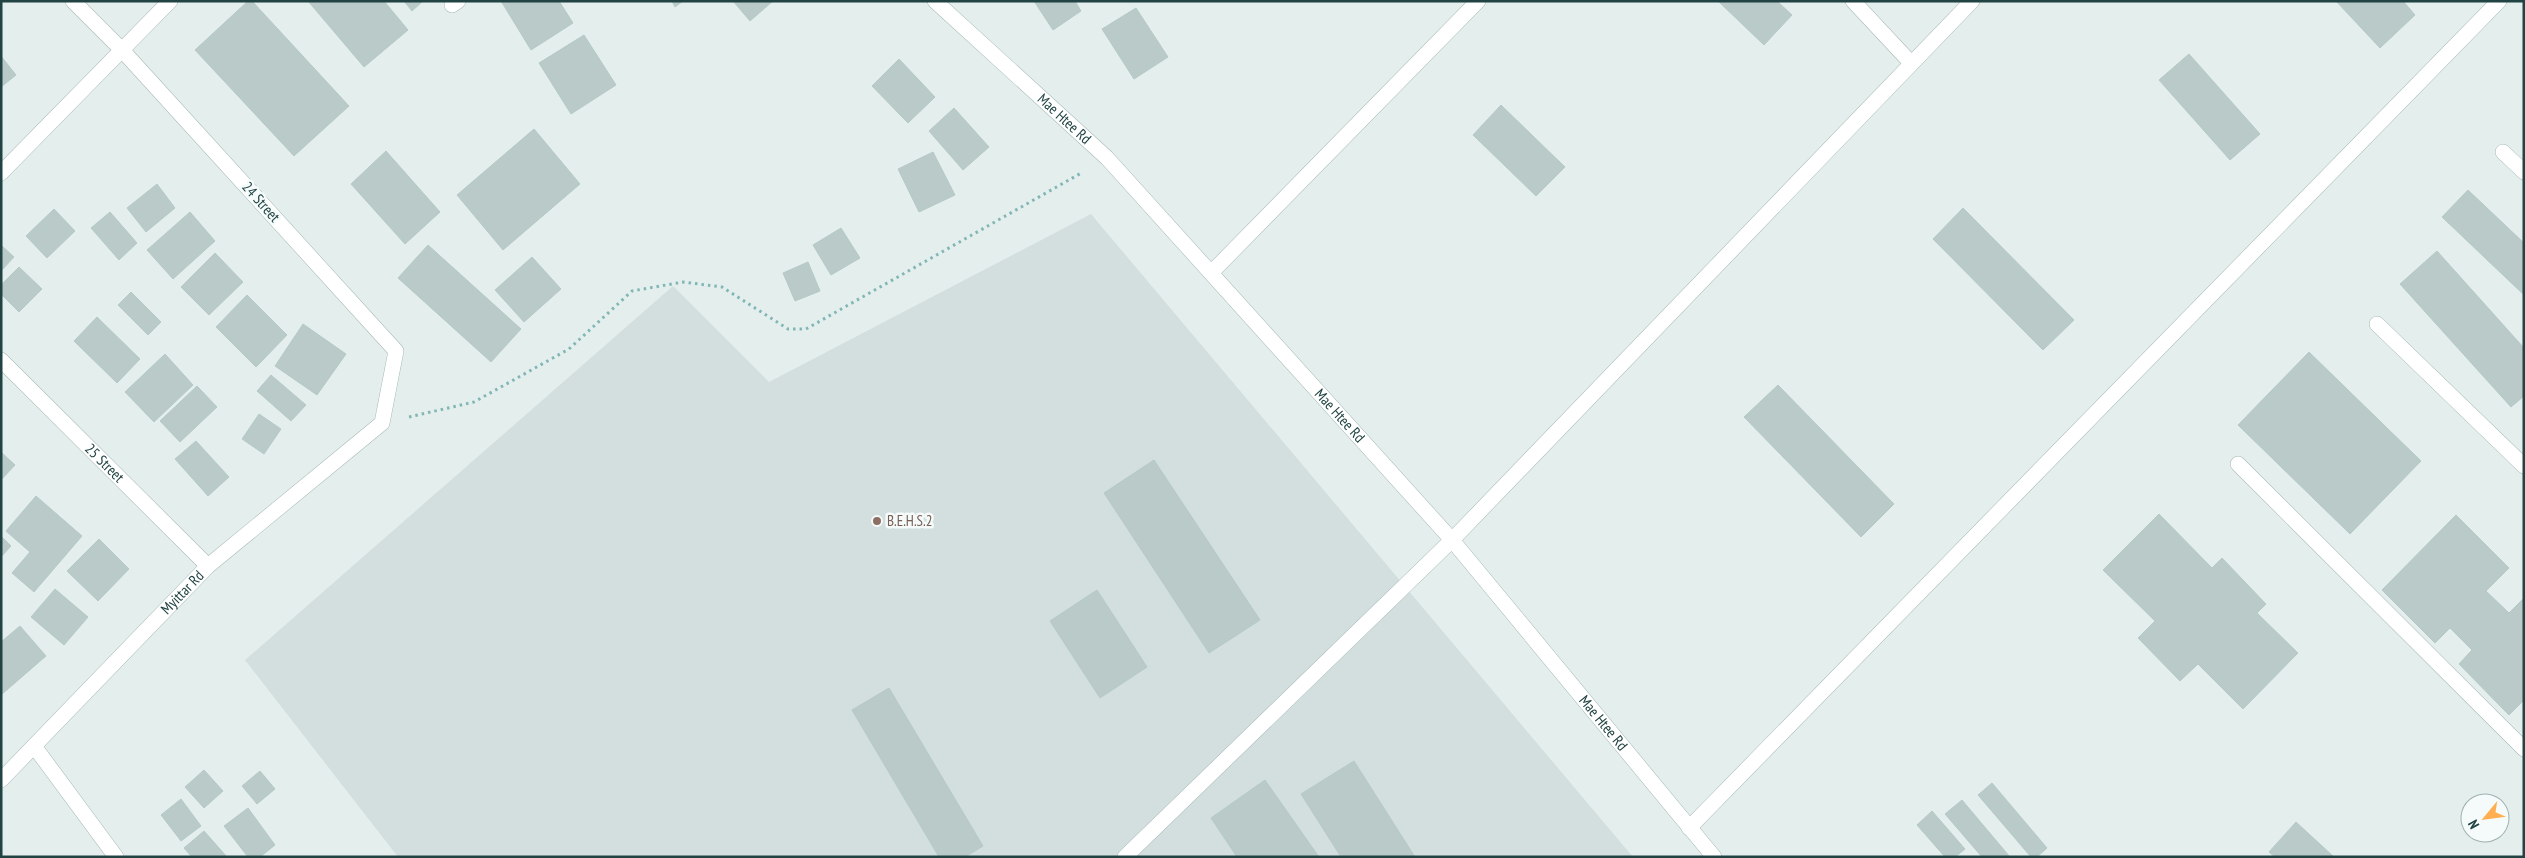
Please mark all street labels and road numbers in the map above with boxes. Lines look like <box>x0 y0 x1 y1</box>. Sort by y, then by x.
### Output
street label: Mae Htee Rd <box>1034 89 1095 148</box>
street label: 24 Street <box>238 178 284 226</box>
street label: Mae Htee Rd <box>1311 384 1369 446</box>
street label: 25 Street <box>81 439 128 486</box>
street label: Myittar Rd <box>157 566 208 618</box>
street label: Mae Htee Rd <box>1575 691 1632 754</box>

